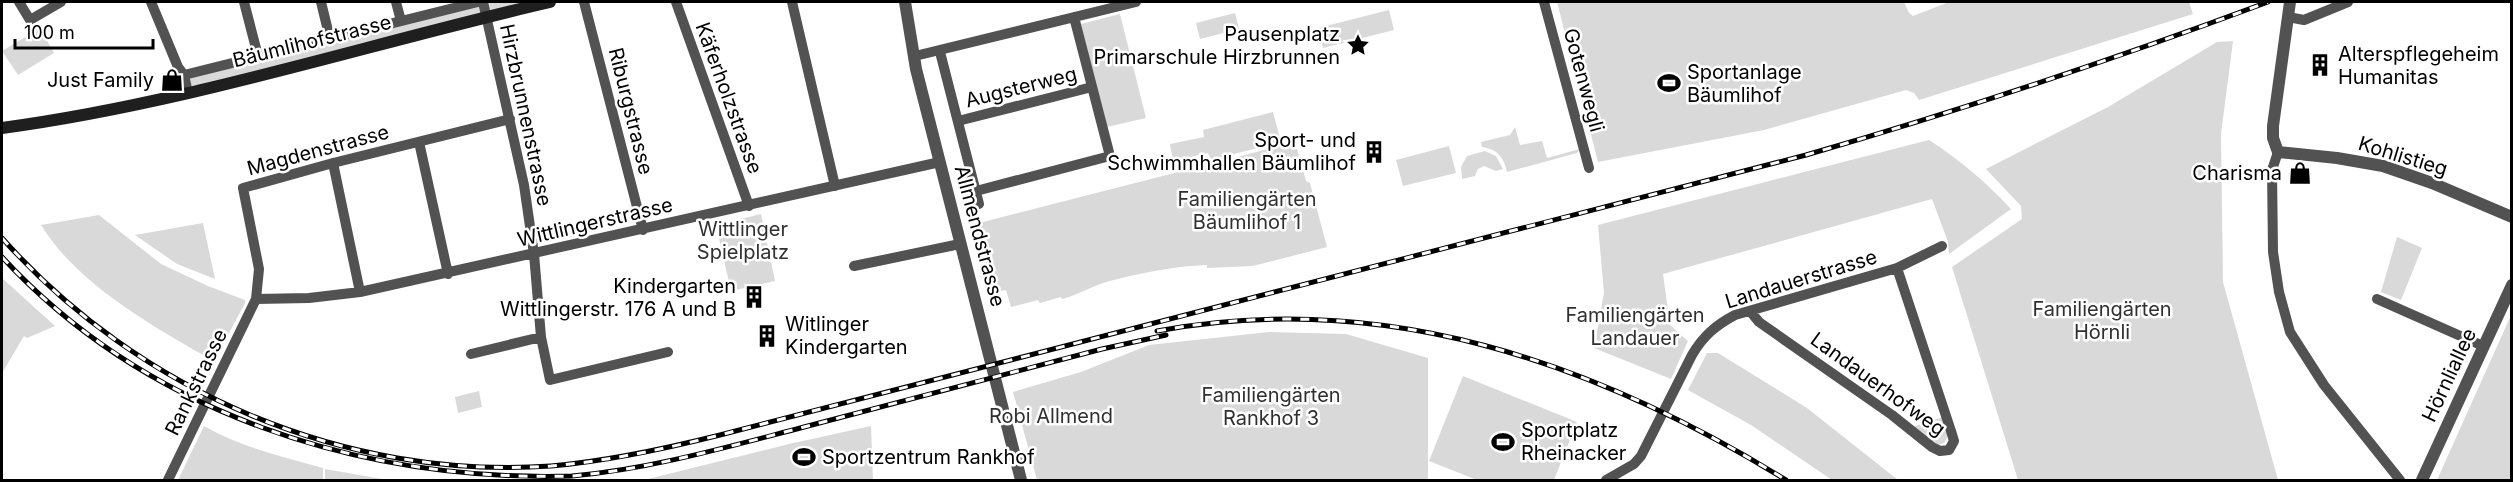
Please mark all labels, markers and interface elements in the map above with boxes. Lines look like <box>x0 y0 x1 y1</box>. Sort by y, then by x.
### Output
street label: Bäumlihofstrasse <box>230 10 394 72</box>
scale bar <box>15 12 153 50</box>
street label: Käferholzstrasse <box>690 19 768 177</box>
text: 100 m <box>24 22 75 43</box>
street label: Hirzbrunnenstrasse <box>495 22 557 208</box>
place label: Pausenplatz Primarschule Hirzbrunnen <box>1094 22 1340 69</box>
street label: Gotenwegli <box>1559 26 1609 134</box>
place icon: Pausenplatz Primarschule Hirzbrunnen <box>1345 32 1371 58</box>
place label: Alterspflegeheim Humanitas <box>2338 42 2499 89</box>
street label: Riburgstrasse <box>604 45 658 177</box>
building icon: Alterspflegeheim Humanitas <box>2307 52 2333 78</box>
place label: Sportanlage Bäumlihof <box>1687 60 1802 107</box>
street label: Augsterweg <box>963 62 1079 112</box>
shop icon: Just Family <box>159 67 185 93</box>
place label: Just Family <box>47 68 154 92</box>
sports icon: Sportanlage Bäumlihof <box>1656 70 1682 96</box>
street label: Magdenstrasse <box>244 120 392 180</box>
place label: Sport- und Schwimmhallen Bäumlihof <box>1107 128 1357 175</box>
street label: Kohlistieg <box>2355 131 2451 181</box>
building icon: Sport- und Schwimmhallen Bäumlihof <box>1361 139 1387 165</box>
shop icon: Charisma <box>2287 160 2313 186</box>
place label: Charisma <box>2192 161 2282 185</box>
street label: Allmendstrasse <box>950 163 1010 309</box>
park label: Familiengärten Bäumlihof 1 <box>1177 187 1317 234</box>
street label: Wittlingerstrasse <box>515 192 675 252</box>
park label: Wittlinger Spielplatz <box>697 217 789 264</box>
street label: Landauerstrasse <box>1722 245 1880 313</box>
place label: Kindergarten Wittlingerstr. 176 A und B <box>500 274 736 321</box>
building icon: Kindergarten Wittlingerstr. 176 A und B <box>741 284 767 310</box>
park label: Familiengärten Hörnli <box>2032 297 2172 344</box>
park label: Familiengärten Landauer <box>1565 303 1705 350</box>
place label: Witlinger Kindergarten <box>785 312 908 359</box>
building icon: Witlinger Kindergarten <box>754 323 780 349</box>
street label: Hörnliallee <box>2417 324 2481 426</box>
street label: Rankstrasse <box>160 325 232 439</box>
street label: Landauerhofweg <box>1806 327 1950 441</box>
park label: Familiengärten Rankhof 3 <box>1201 383 1341 430</box>
park label: Robi Allmend <box>989 404 1113 428</box>
place label: Sportplatz Rheinacker <box>1521 418 1627 465</box>
sports icon: Sportplatz Rheinacker <box>1490 429 1516 455</box>
sports icon: Sportzentrum Rankhof <box>791 444 817 470</box>
place label: Sportzentrum Rankhof <box>822 445 1035 469</box>

